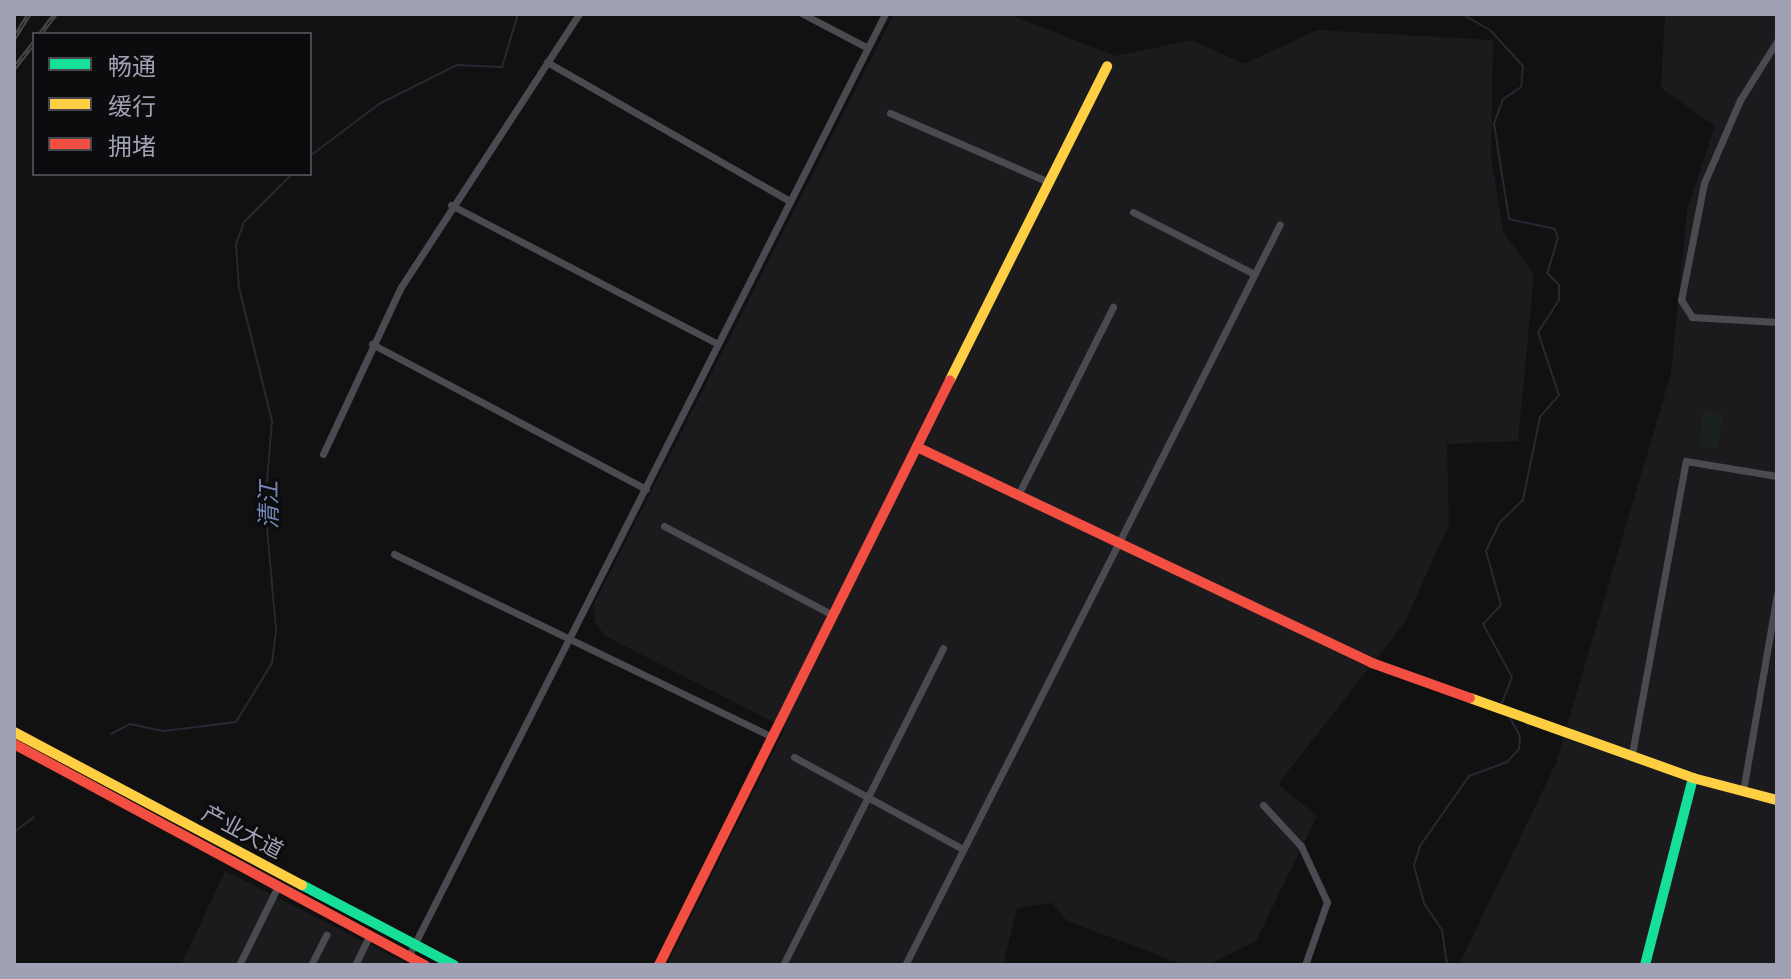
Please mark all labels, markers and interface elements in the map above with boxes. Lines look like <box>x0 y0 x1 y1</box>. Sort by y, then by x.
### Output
legend <box>32 32 312 176</box>
text: 畅通 <box>108 51 156 80</box>
text: 缓行 <box>108 91 156 120</box>
text: 拥堵 <box>108 131 156 160</box>
water label: 清江 <box>254 481 282 529</box>
street label: 产业大道 <box>198 799 288 863</box>

